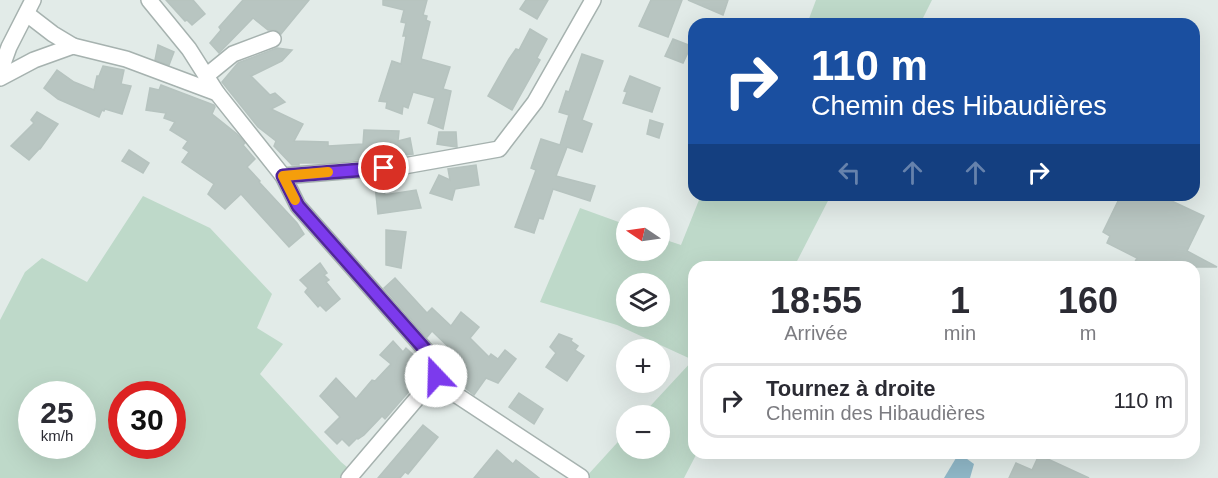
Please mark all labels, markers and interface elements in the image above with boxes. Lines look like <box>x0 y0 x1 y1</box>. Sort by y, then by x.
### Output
icon: right <box>712 42 790 120</box>
text: 110 m <box>811 42 928 89</box>
text: Chemin des Hibaudières <box>811 91 1107 121</box>
pin <box>358 142 409 193</box>
icon: arrive <box>367 151 400 184</box>
icon: left <box>833 156 866 189</box>
icon: ahead <box>896 156 929 189</box>
icon: ahead <box>959 156 992 189</box>
icon: right <box>1022 156 1055 189</box>
north arrow <box>616 207 670 261</box>
map controls <box>616 207 670 459</box>
button: layers <box>616 273 670 327</box>
text: 18:55 <box>770 280 862 321</box>
text: 1 <box>950 280 970 321</box>
text: 160 <box>1058 280 1118 321</box>
text: Arrivée <box>784 322 848 344</box>
text: min <box>944 322 976 344</box>
text: m <box>1080 322 1096 344</box>
button: + <box>616 339 670 393</box>
position arrow <box>404 344 468 408</box>
text: Tournez à droite <box>766 376 936 401</box>
speed limit sign: 30 <box>108 381 186 459</box>
icon: right <box>715 384 748 417</box>
text: 110 m <box>1113 388 1173 413</box>
text: 25 <box>40 396 74 429</box>
text: Chemin des Hibaudières <box>766 402 985 424</box>
button: − <box>616 405 670 459</box>
text: km/h <box>41 427 73 444</box>

